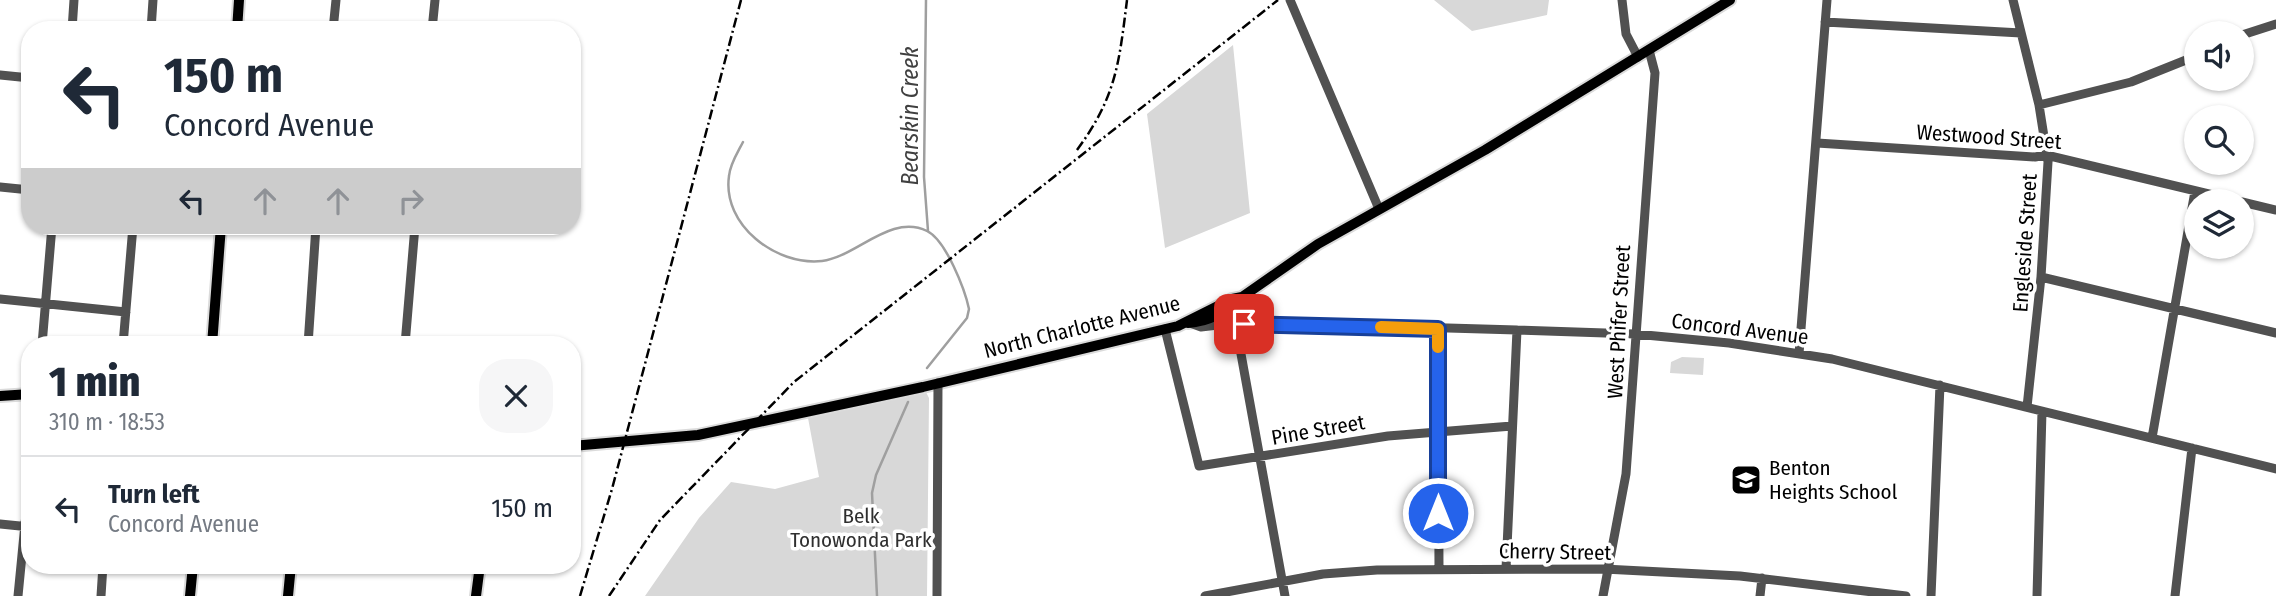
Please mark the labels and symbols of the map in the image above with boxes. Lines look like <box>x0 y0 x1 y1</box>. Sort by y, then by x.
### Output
water label: Bearskin Creek <box>896 47 924 185</box>
street label: Westwood Street <box>1916 119 2063 155</box>
street label: Engleside Street <box>2007 173 2043 313</box>
street label: West Phifer Street <box>1602 244 1636 400</box>
street label: North Charlotte Avenue <box>981 290 1183 364</box>
pin <box>1214 294 1274 354</box>
street label: Concord Avenue <box>1670 308 1810 350</box>
street label: Pine Street <box>1269 409 1367 451</box>
place label: Benton Heights School <box>1769 455 1898 505</box>
school or university icon: Benton Heights School <box>1729 463 1763 497</box>
position arrow <box>1401 476 1475 550</box>
park label: Belk Tonowonda Park <box>790 503 932 553</box>
street label: Cherry Street <box>1499 538 1612 566</box>

